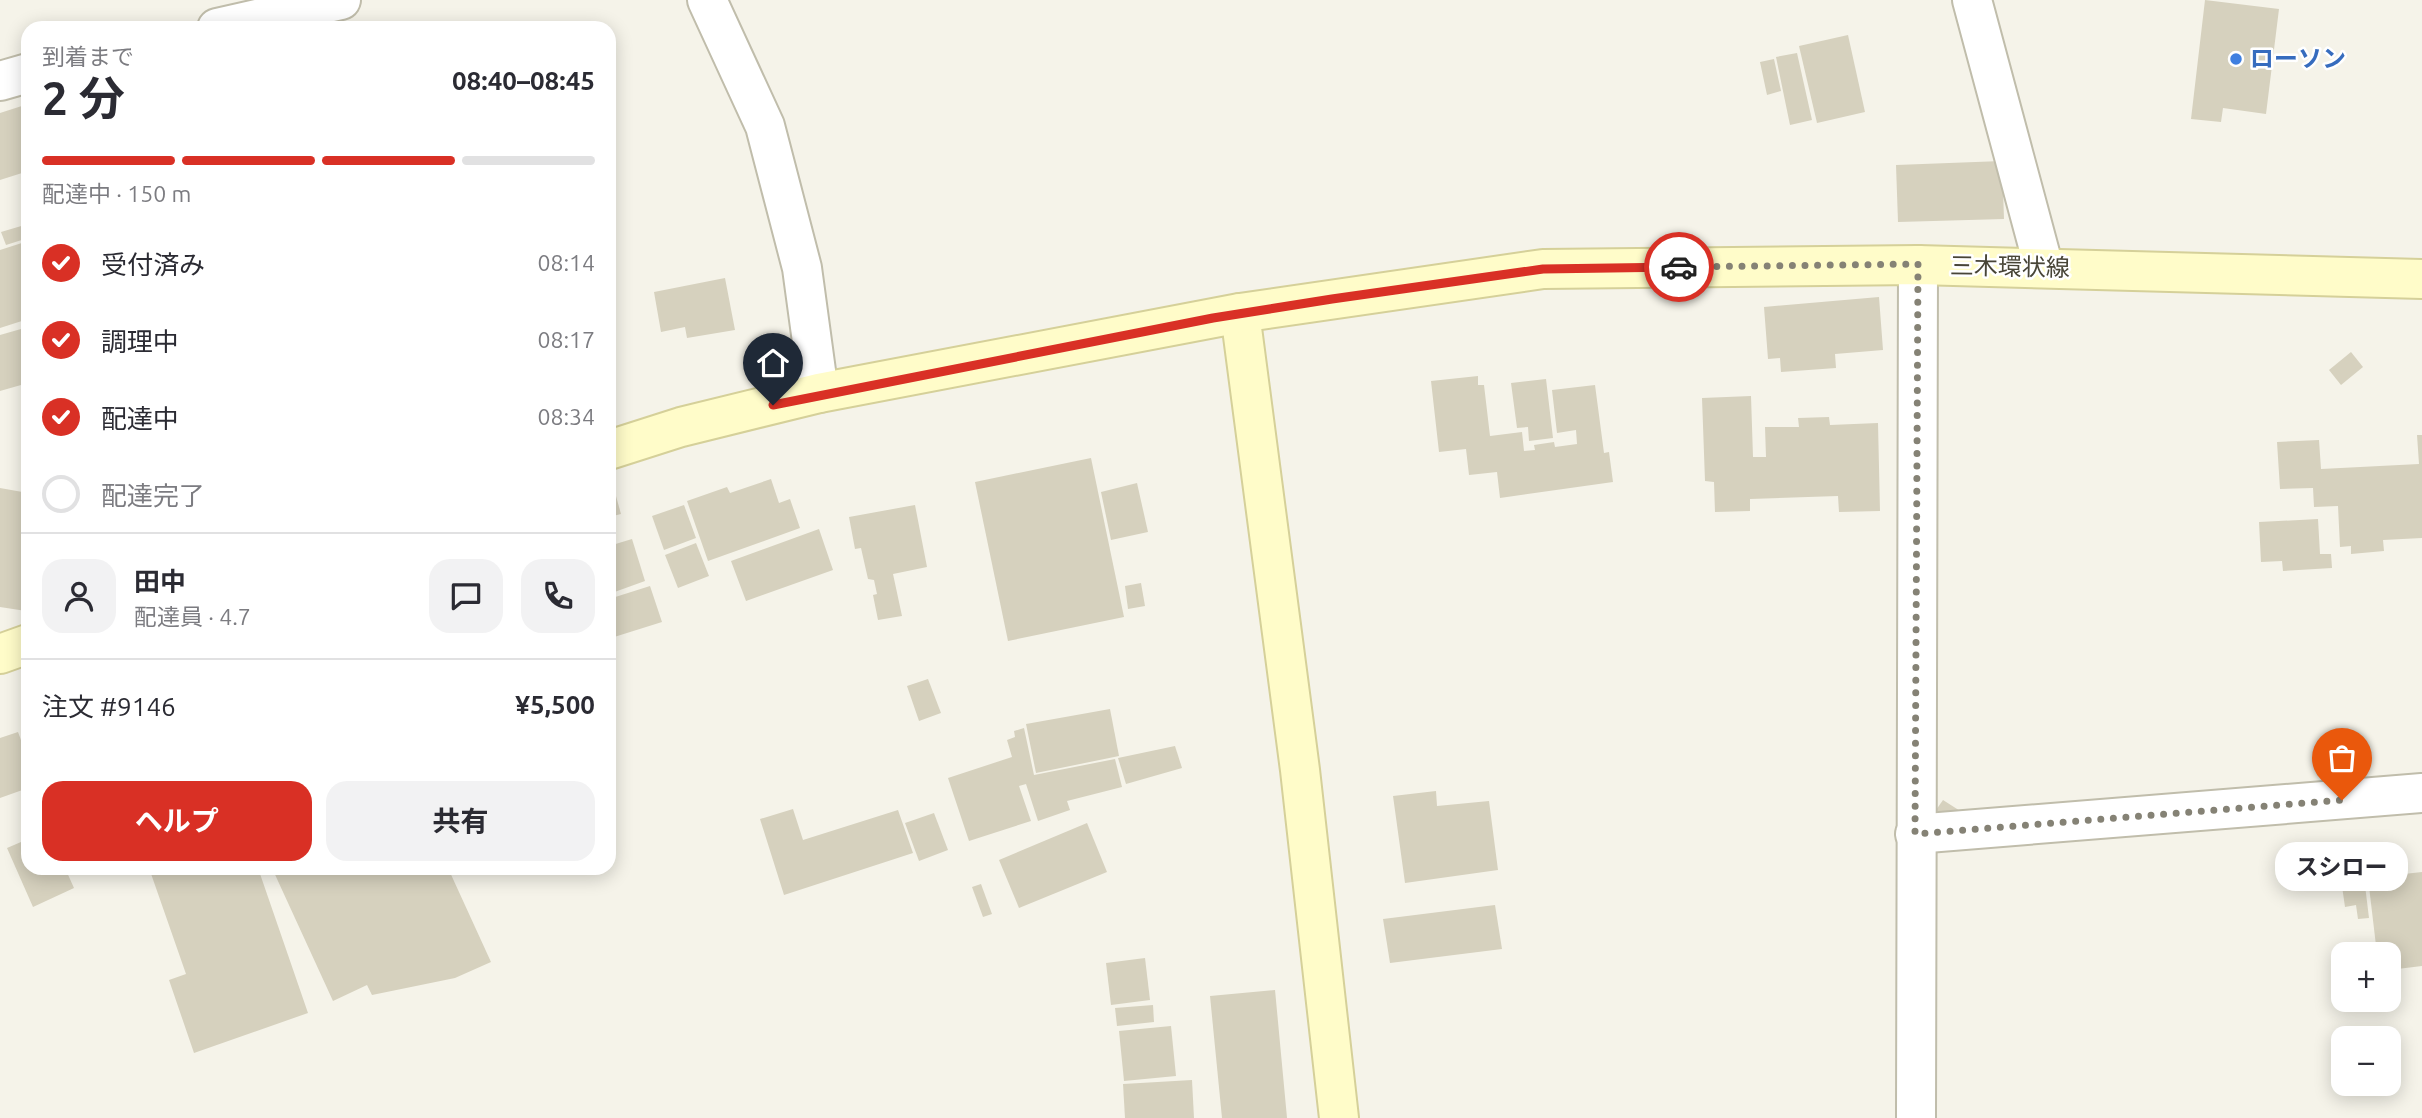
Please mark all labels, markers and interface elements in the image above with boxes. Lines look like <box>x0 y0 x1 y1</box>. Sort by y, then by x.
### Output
text: 到着まで <box>42 44 134 69</box>
place label: ローソン <box>2250 45 2346 72</box>
marker: ローソン <box>2228 51 2244 67</box>
text: 08:40–08:45 <box>452 66 595 95</box>
text: 2 分 <box>42 72 125 124</box>
text: 配達中 · 150 m <box>42 181 191 206</box>
courier <box>1644 232 1714 302</box>
icon: check <box>42 244 80 282</box>
icon: car <box>1660 248 1698 286</box>
text: 受付済み <box>101 250 205 279</box>
text: 08:14 <box>537 250 595 275</box>
street label: 三木環状線 <box>1950 252 2070 281</box>
icon: check <box>42 321 80 359</box>
text: 調理中 <box>101 327 179 356</box>
text: 08:17 <box>537 327 595 352</box>
pin <box>743 333 803 405</box>
icon: home <box>754 344 792 382</box>
icon: check <box>42 398 80 436</box>
text: 配達中 <box>101 404 179 433</box>
text: 08:34 <box>537 404 595 429</box>
text: 配達完了 <box>101 481 205 510</box>
button: person <box>42 559 116 633</box>
button: chat <box>429 559 503 633</box>
button: phone <box>521 559 595 633</box>
text: 田中 <box>134 567 186 596</box>
text: 配達員 · 4.7 <box>134 604 251 629</box>
text: ¥5,500 <box>515 690 595 719</box>
text: 注文 #9146 <box>42 692 176 721</box>
pin <box>2312 728 2372 800</box>
icon: bag <box>2323 739 2361 777</box>
button: ヘルプ <box>42 781 312 861</box>
button: 共有 <box>326 781 595 861</box>
callout: スシロー <box>2276 842 2408 891</box>
text: スシロー <box>2296 854 2388 879</box>
map controls <box>2331 942 2401 1096</box>
button: + <box>2331 942 2401 1012</box>
button: − <box>2331 1026 2401 1096</box>

